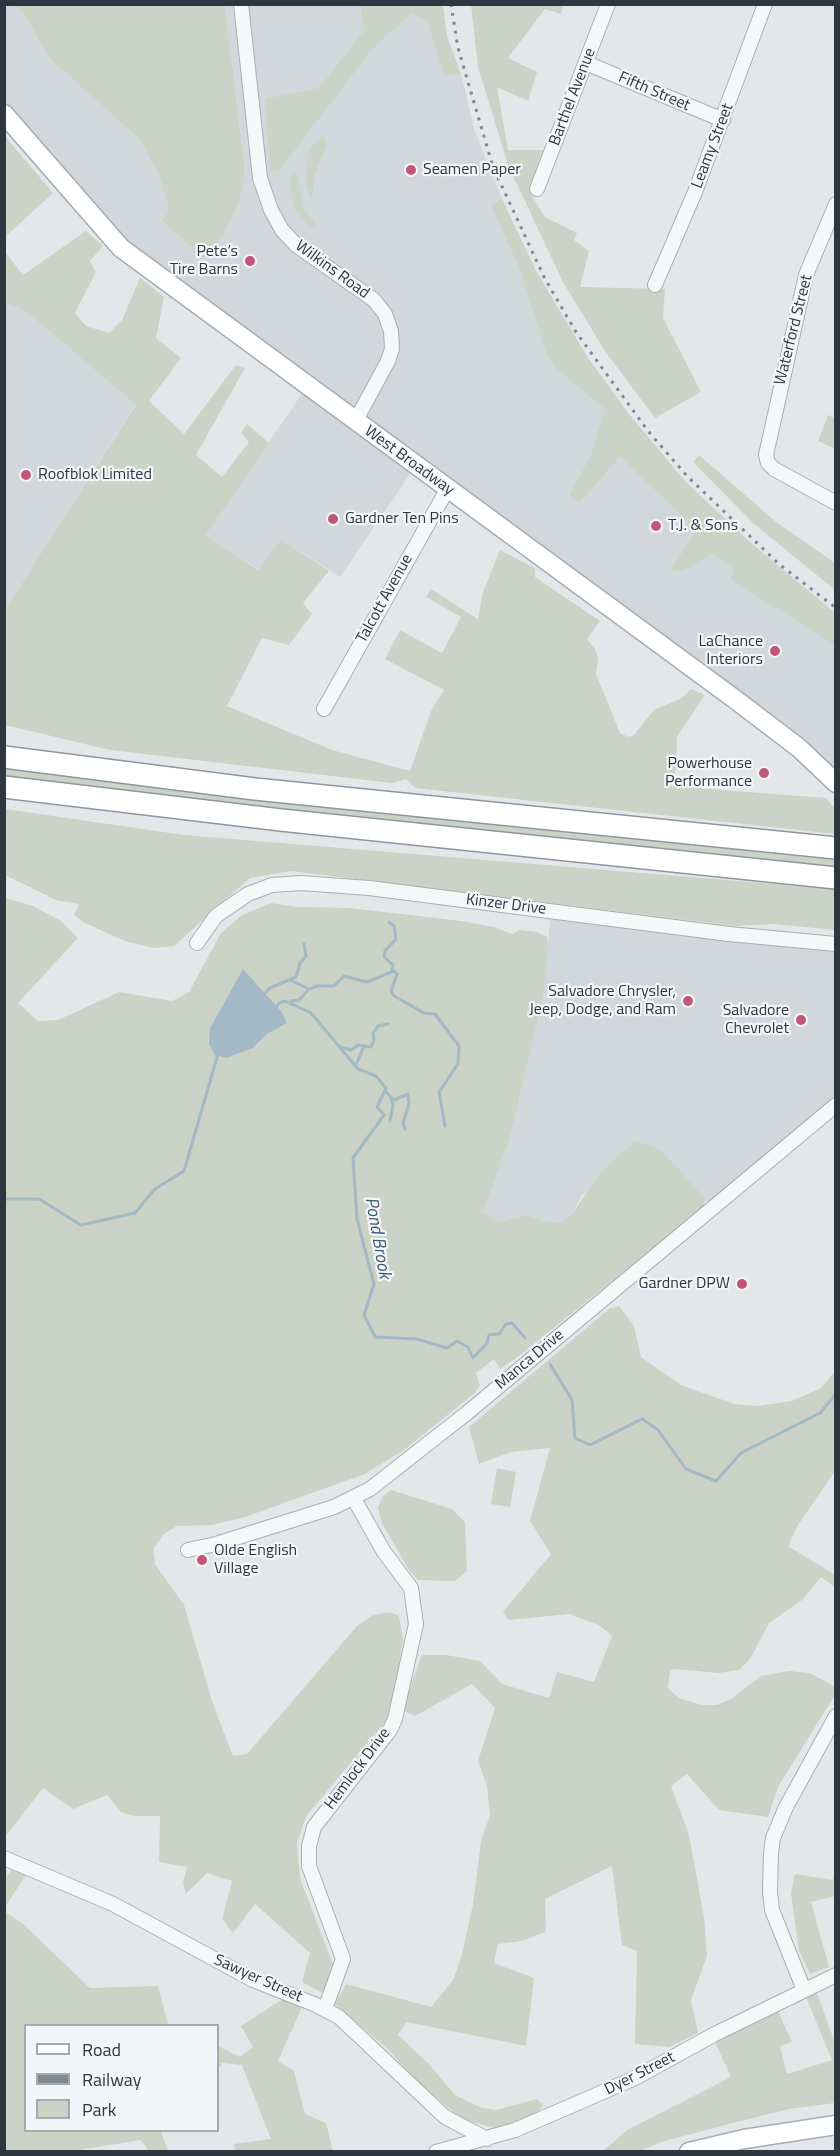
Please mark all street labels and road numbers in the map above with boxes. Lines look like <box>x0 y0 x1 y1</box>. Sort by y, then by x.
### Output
street label: Barthel Avenue <box>546 45 600 149</box>
street label: Fifth Street <box>615 68 693 116</box>
street label: Leamy Street <box>688 101 738 191</box>
street label: Wilkins Road <box>291 237 373 303</box>
street label: Waterford Street <box>771 273 817 387</box>
street label: West Broadway <box>360 422 458 500</box>
street label: Talcott Avenue <box>353 551 417 647</box>
street label: Kinzer Drive <box>465 891 547 919</box>
street label: Manca Drive <box>492 1326 568 1394</box>
street label: Hemlock Drive <box>321 1724 395 1814</box>
street label: Sawyer Street <box>211 1951 305 2007</box>
street label: Dyer Street <box>602 2048 678 2100</box>

